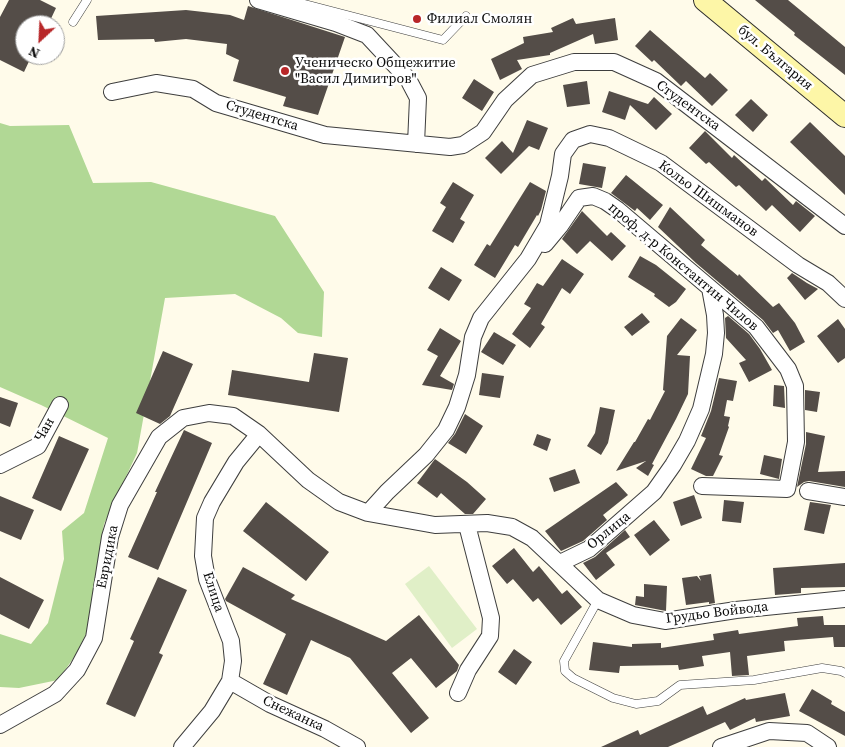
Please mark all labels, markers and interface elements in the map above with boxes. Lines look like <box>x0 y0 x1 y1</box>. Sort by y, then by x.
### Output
place label: Филиал Смолян <box>427 11 532 27</box>
marker: Филиал Смолян <box>411 13 423 25</box>
north arrow <box>15 15 65 65</box>
street label: бул. България <box>734 22 816 94</box>
text: N <box>25 41 43 64</box>
place label: Ученическо Общежитие "Васил Димитров" <box>295 55 456 88</box>
marker: Ученическо Общежитие "Васил Димитров" <box>279 65 291 77</box>
street label: Студентска <box>653 77 723 135</box>
street label: Студентска <box>224 97 300 135</box>
street label: Кольо Шишманов <box>655 157 761 241</box>
street label: проф. д-р Константин Чилов <box>604 199 762 335</box>
street label: Чан <box>31 415 59 445</box>
street label: Орлица <box>584 509 634 553</box>
street label: Евридика <box>94 524 122 590</box>
street label: Елица <box>199 570 227 614</box>
street label: Грудьо Войвода <box>665 598 769 628</box>
street label: Снежанка <box>260 693 326 735</box>

